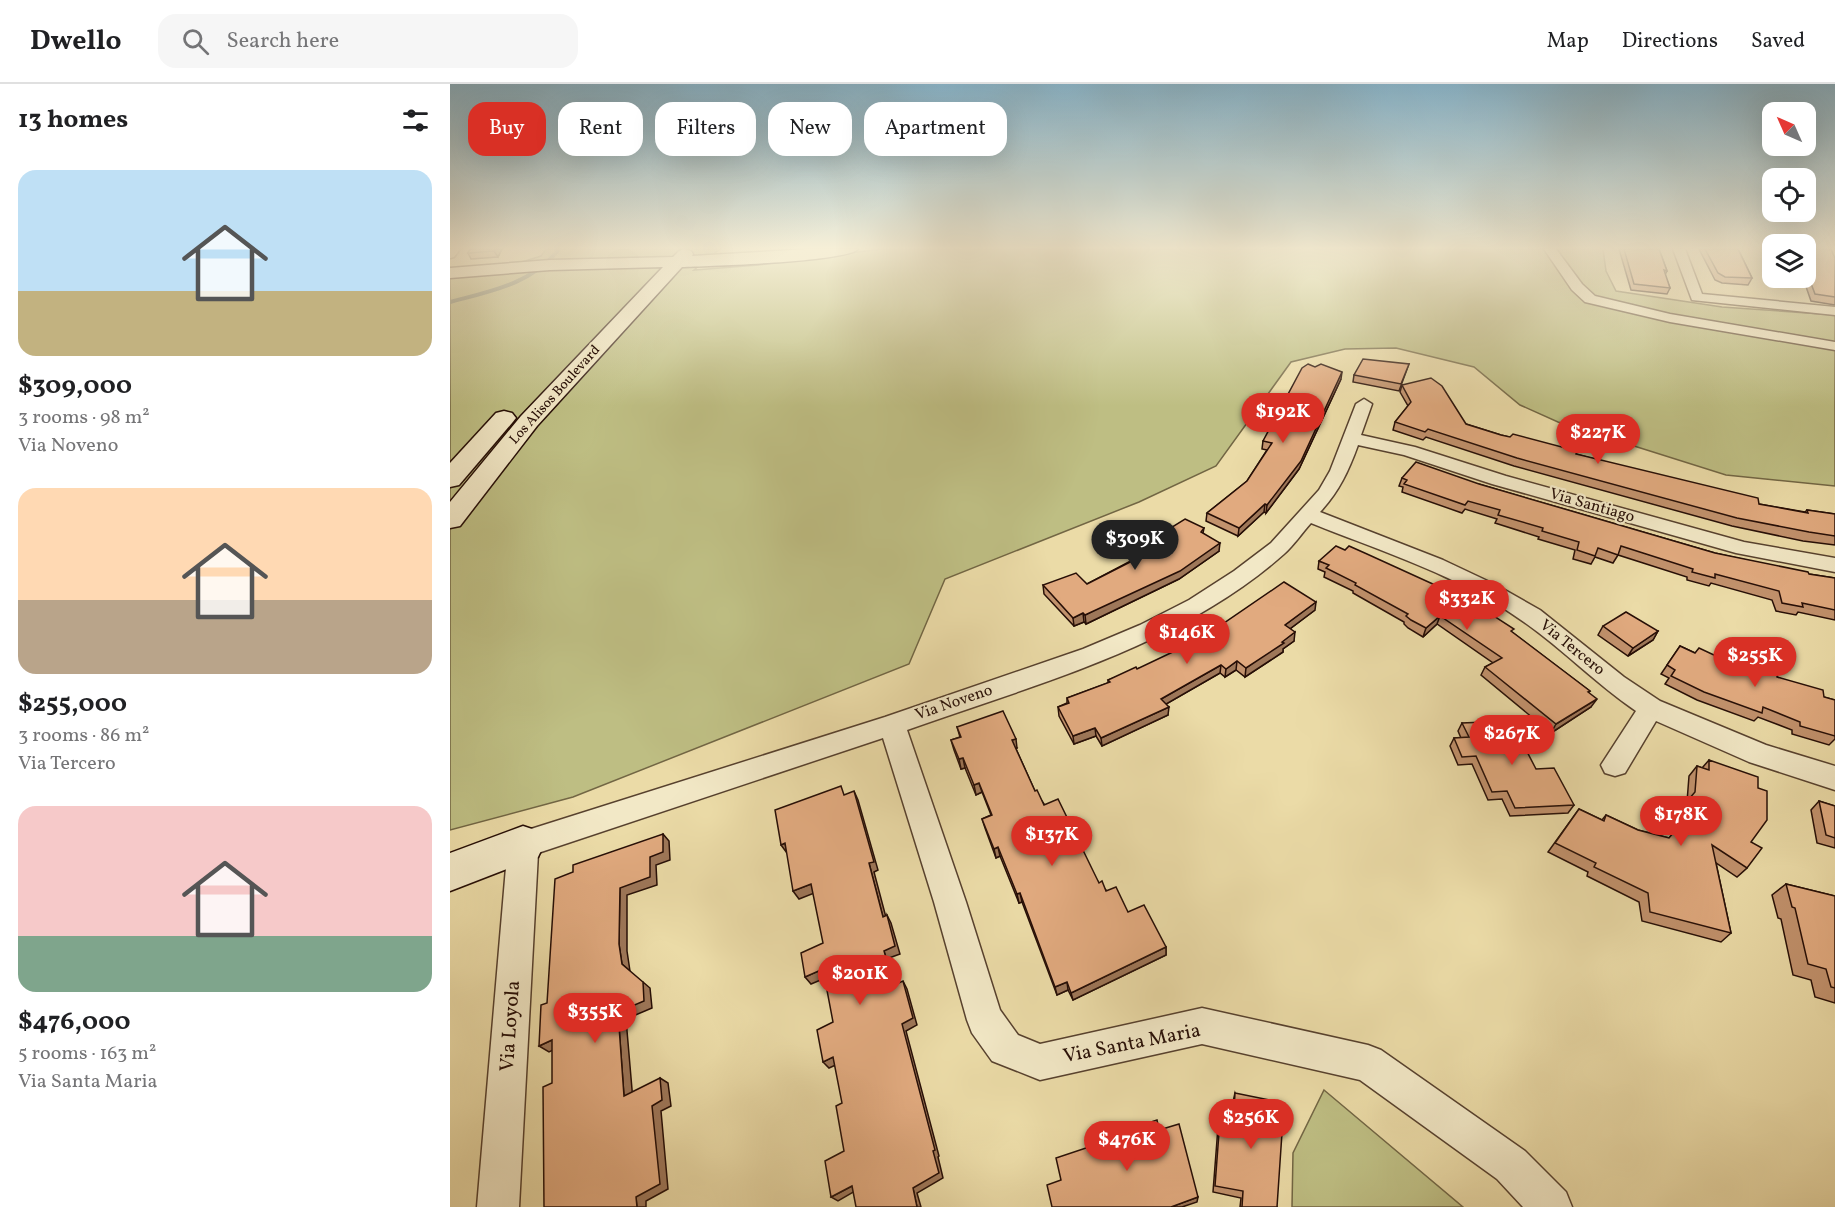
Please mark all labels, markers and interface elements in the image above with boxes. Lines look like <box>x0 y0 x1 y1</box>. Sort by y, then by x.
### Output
search box <box>158 14 578 68</box>
text: Dwello <box>30 22 122 61</box>
icon: search <box>179 25 212 58</box>
text: Search here <box>227 26 339 57</box>
text: Map <box>1547 27 1589 56</box>
text: Directions <box>1622 27 1718 56</box>
text: Saved <box>1751 27 1805 56</box>
text: 13 homes <box>18 102 128 138</box>
chip: Buy <box>468 102 546 156</box>
chip: Rent <box>558 102 643 156</box>
chip: Filters <box>655 102 756 156</box>
chip: New <box>768 102 852 156</box>
chip: Apartment <box>864 102 1007 156</box>
north arrow <box>1762 102 1816 156</box>
map controls <box>1762 102 1816 288</box>
icon: filters <box>399 104 432 137</box>
button: locate <box>1762 168 1816 222</box>
icon: home <box>171 209 279 317</box>
button: layers <box>1762 234 1816 288</box>
street label: Los Alisos Boulevard <box>505 341 605 449</box>
text: $309,000 <box>18 368 132 404</box>
pin: $192K <box>1241 393 1325 444</box>
text: $192K <box>1255 398 1311 426</box>
text: 3 rooms · 98 m² <box>18 404 150 432</box>
pin: $227K <box>1556 414 1640 465</box>
text: $227K <box>1570 419 1626 447</box>
text: Via Noveno <box>18 432 118 460</box>
street label: Via Santiago <box>1547 483 1637 529</box>
pin: $309K <box>1093 520 1177 571</box>
text: $309K <box>1106 525 1165 553</box>
icon: home <box>171 527 279 635</box>
pin: $332K <box>1425 580 1509 631</box>
text: $332K <box>1439 585 1495 613</box>
pin: $146K <box>1145 614 1229 665</box>
street label: Via Tercero <box>1535 615 1609 681</box>
text: $146K <box>1159 619 1215 647</box>
pin: $255K <box>1713 637 1797 688</box>
text: $255K <box>1727 642 1783 670</box>
street label: Via Noveno <box>912 680 996 726</box>
text: $255,000 <box>18 686 127 722</box>
pin: $267K <box>1470 715 1554 766</box>
text: $267K <box>1484 720 1540 748</box>
text: 3 rooms · 86 m² <box>18 722 149 750</box>
text: Via Tercero <box>18 750 116 778</box>
pin: $178K <box>1639 796 1723 847</box>
text: $178K <box>1654 801 1708 829</box>
pin: $137K <box>1010 816 1094 867</box>
text: $137K <box>1025 821 1079 849</box>
icon: home <box>171 845 279 953</box>
pin: $201K <box>818 955 902 1006</box>
text: $201K <box>832 960 888 988</box>
street label: Via Loyola <box>494 979 528 1073</box>
pin: $355K <box>553 993 637 1044</box>
text: $355K <box>567 998 623 1026</box>
text: $476,000 <box>18 1004 130 1040</box>
street label: Via Santa Maria <box>1061 1017 1203 1071</box>
text: 5 rooms · 163 m² <box>18 1040 156 1068</box>
text: Via Santa Maria <box>18 1068 158 1096</box>
pin: $256K <box>1209 1099 1293 1150</box>
text: $256K <box>1223 1104 1279 1132</box>
pin: $476K <box>1085 1121 1169 1172</box>
text: $476K <box>1098 1126 1156 1154</box>

